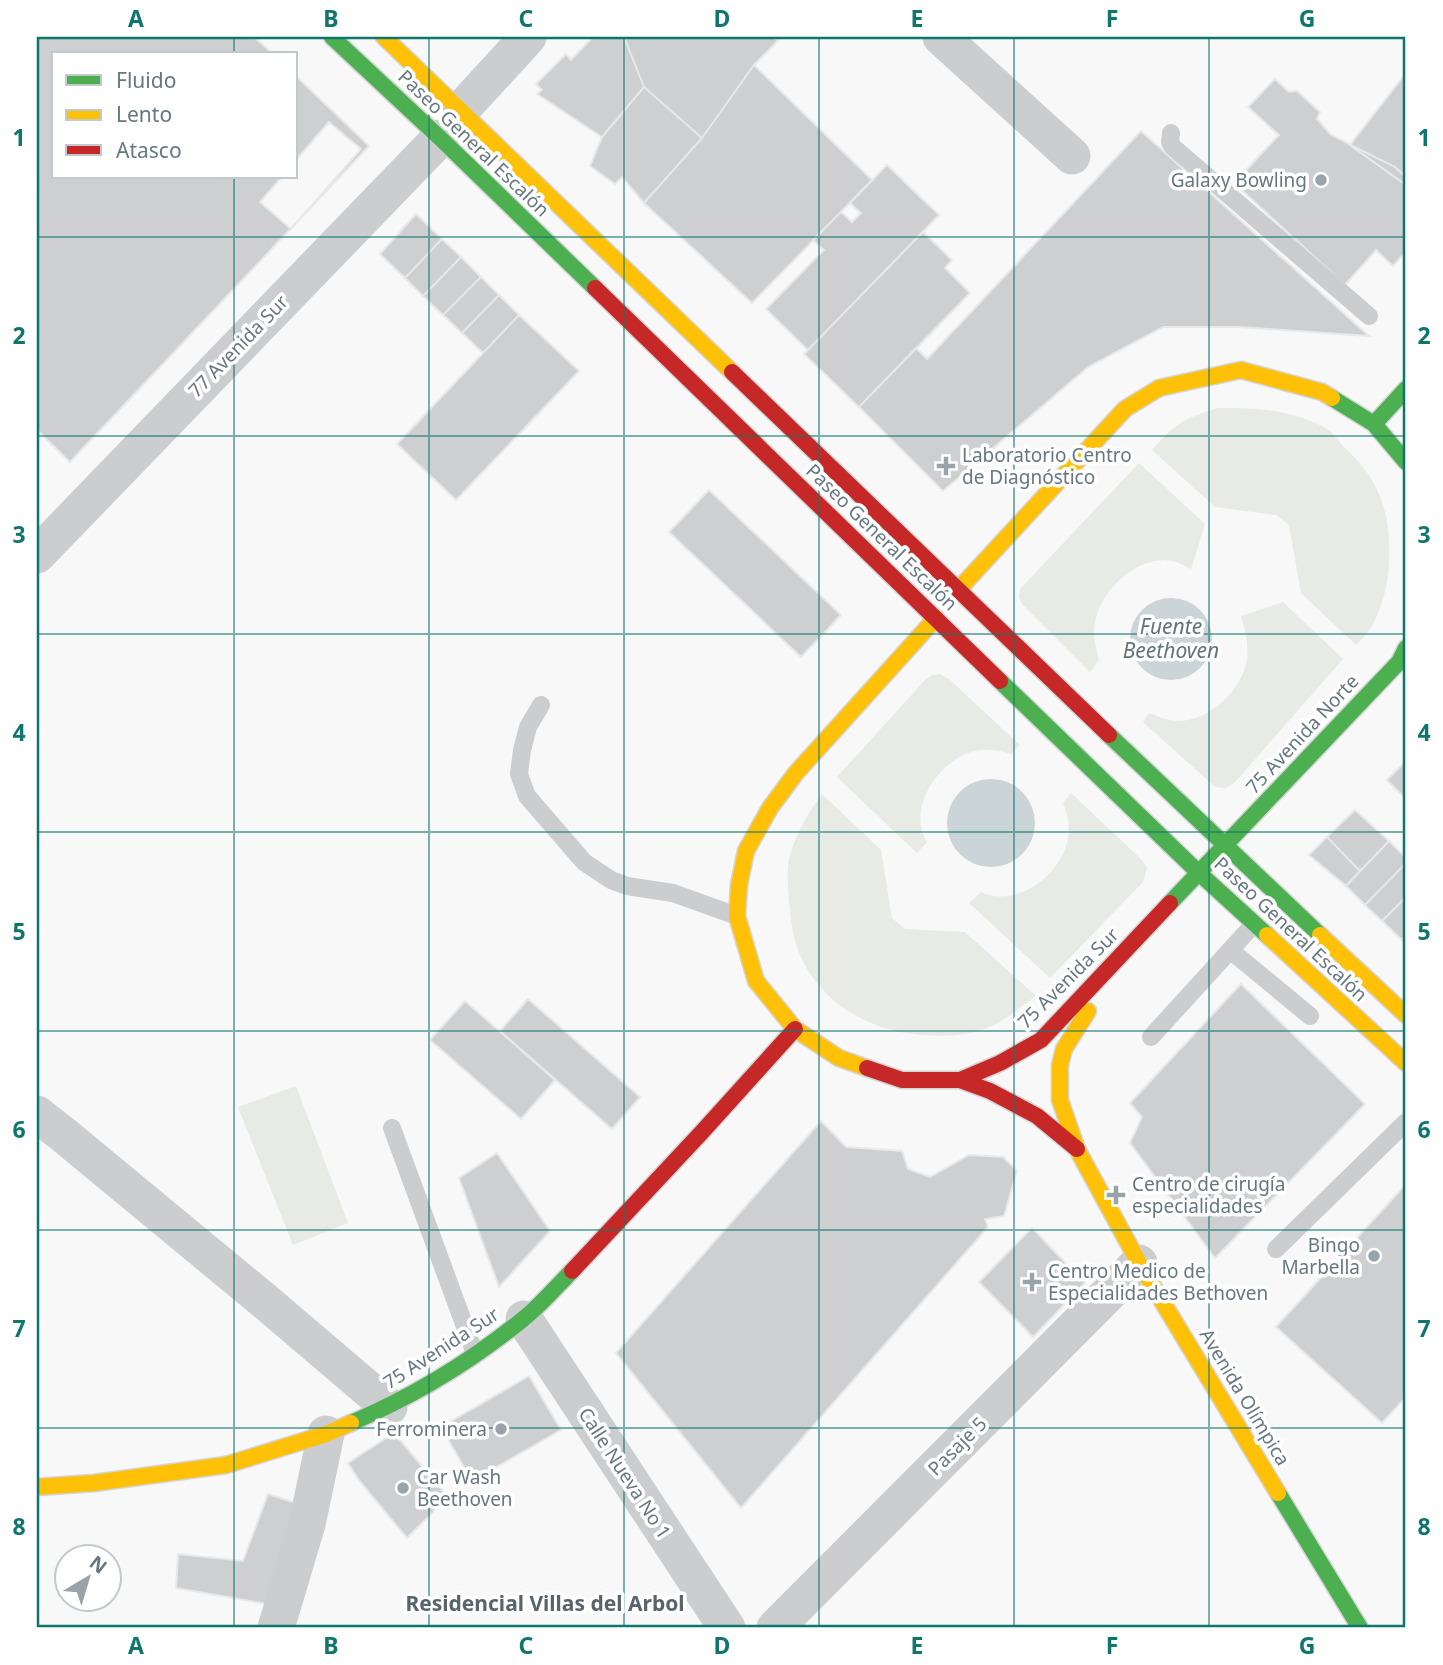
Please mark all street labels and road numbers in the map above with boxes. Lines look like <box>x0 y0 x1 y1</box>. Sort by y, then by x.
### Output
street label: Paseo General Escalón <box>393 64 555 222</box>
street label: 77 Avenida Sur <box>182 289 294 403</box>
street label: Paseo General Escalón <box>801 458 963 616</box>
street label: 75 Avenida Norte <box>1240 669 1364 799</box>
street label: Paseo General Escalón <box>1209 851 1373 1007</box>
street label: 75 Avenida Sur <box>1012 922 1124 1034</box>
street label: 75 Avenida Sur <box>378 1301 504 1395</box>
street label: Avenida Olímpica <box>1194 1324 1296 1470</box>
street label: Calle Nueva No 1 <box>573 1402 677 1544</box>
street label: Pasaje 5 <box>922 1411 992 1481</box>

